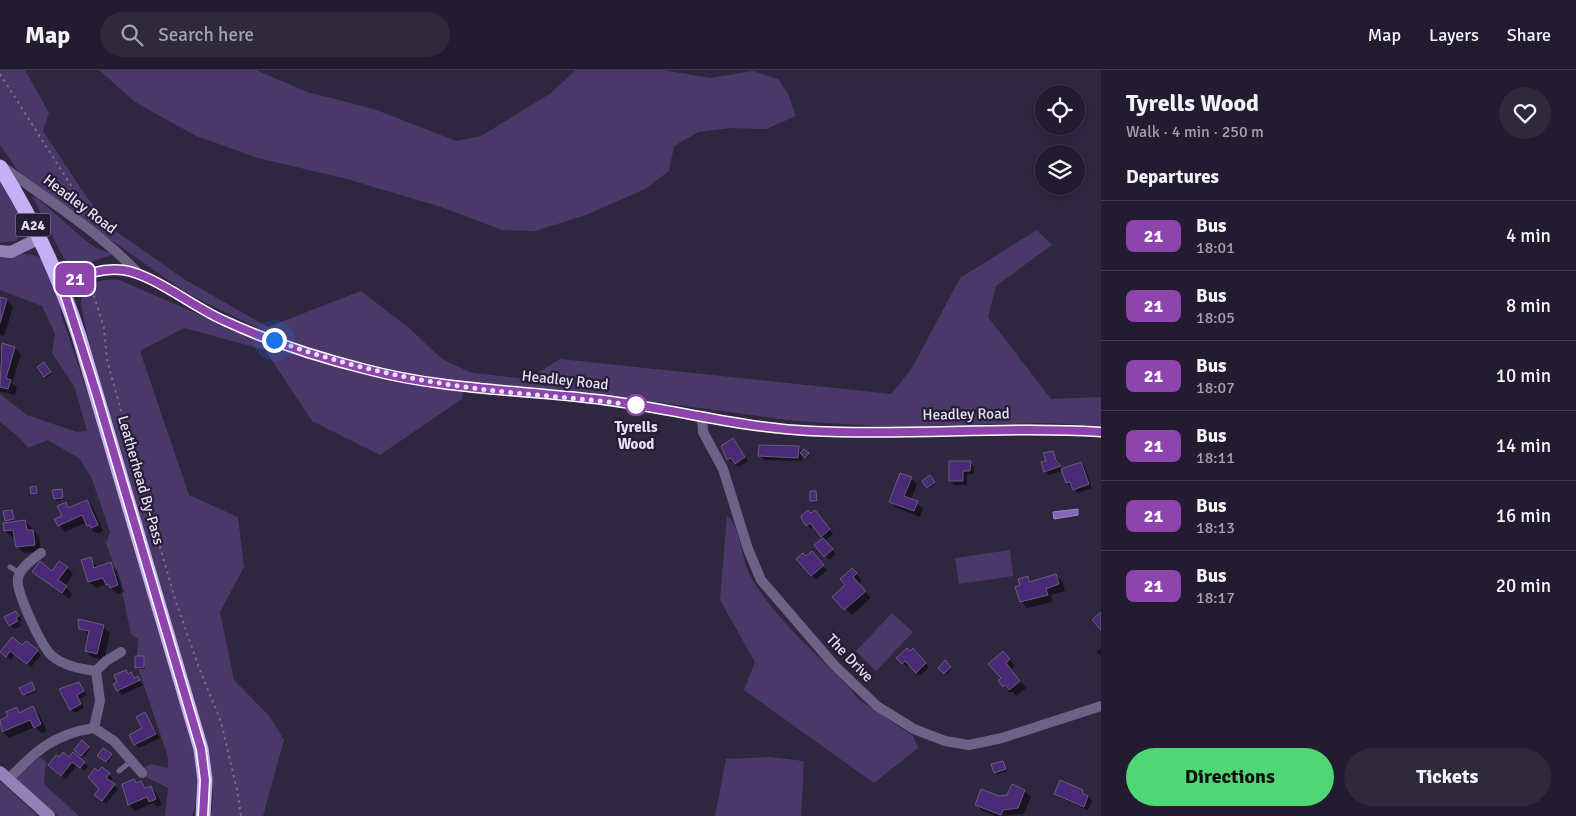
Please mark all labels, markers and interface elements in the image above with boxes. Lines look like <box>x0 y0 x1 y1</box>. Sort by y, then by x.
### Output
search box <box>100 12 450 57</box>
text: Map <box>25 20 70 50</box>
icon: search <box>118 21 146 49</box>
text: Search here <box>158 23 254 47</box>
text: Map <box>1368 24 1401 46</box>
text: Layers <box>1429 24 1479 46</box>
text: Share <box>1507 24 1551 46</box>
map controls <box>1035 85 1085 195</box>
button: locate <box>1035 85 1085 135</box>
button: heart <box>1499 87 1551 139</box>
text: Tyrells Wood <box>1126 88 1259 118</box>
text: Walk · 4 min · 250 m <box>1126 122 1264 142</box>
button: layers <box>1035 145 1085 195</box>
text: Departures <box>1126 165 1219 189</box>
street label: Headley Road <box>40 171 120 237</box>
road number: A24 <box>15 214 50 236</box>
text: Bus <box>1196 214 1227 238</box>
text: 4 min <box>1506 224 1551 248</box>
text: 21 <box>1144 225 1163 247</box>
text: 18:01 <box>1196 238 1235 258</box>
line badge: 21 <box>52 263 98 295</box>
text: 21 <box>65 268 85 290</box>
text: Bus <box>1196 284 1227 308</box>
text: 8 min <box>1506 294 1551 318</box>
text: 21 <box>1144 295 1163 317</box>
text: 18:05 <box>1196 308 1235 328</box>
your location <box>262 328 287 353</box>
text: Bus <box>1196 354 1227 378</box>
text: 10 min <box>1496 364 1551 388</box>
text: 21 <box>1144 365 1163 387</box>
street label: Headley Road <box>521 366 609 394</box>
text: 18:07 <box>1196 378 1235 398</box>
marker: Tyrells Wood <box>625 394 647 416</box>
street label: Headley Road <box>922 404 1010 424</box>
street label: Leatherhead By-Pass <box>114 413 168 547</box>
place label: Tyrells Wood <box>614 418 658 453</box>
text: Bus <box>1196 424 1227 448</box>
text: 14 min <box>1496 434 1551 458</box>
text: 21 <box>1144 435 1163 457</box>
text: 18:11 <box>1196 448 1235 468</box>
text: Bus <box>1196 494 1227 518</box>
text: 16 min <box>1496 504 1551 528</box>
text: 21 <box>1144 505 1163 527</box>
text: 18:13 <box>1196 518 1235 538</box>
text: Bus <box>1196 564 1227 588</box>
text: 20 min <box>1496 574 1551 598</box>
text: 21 <box>1144 575 1163 597</box>
text: 18:17 <box>1196 588 1235 608</box>
street label: The Drive <box>823 630 877 686</box>
button: Directions <box>1126 748 1334 806</box>
button: Tickets <box>1344 748 1551 806</box>

